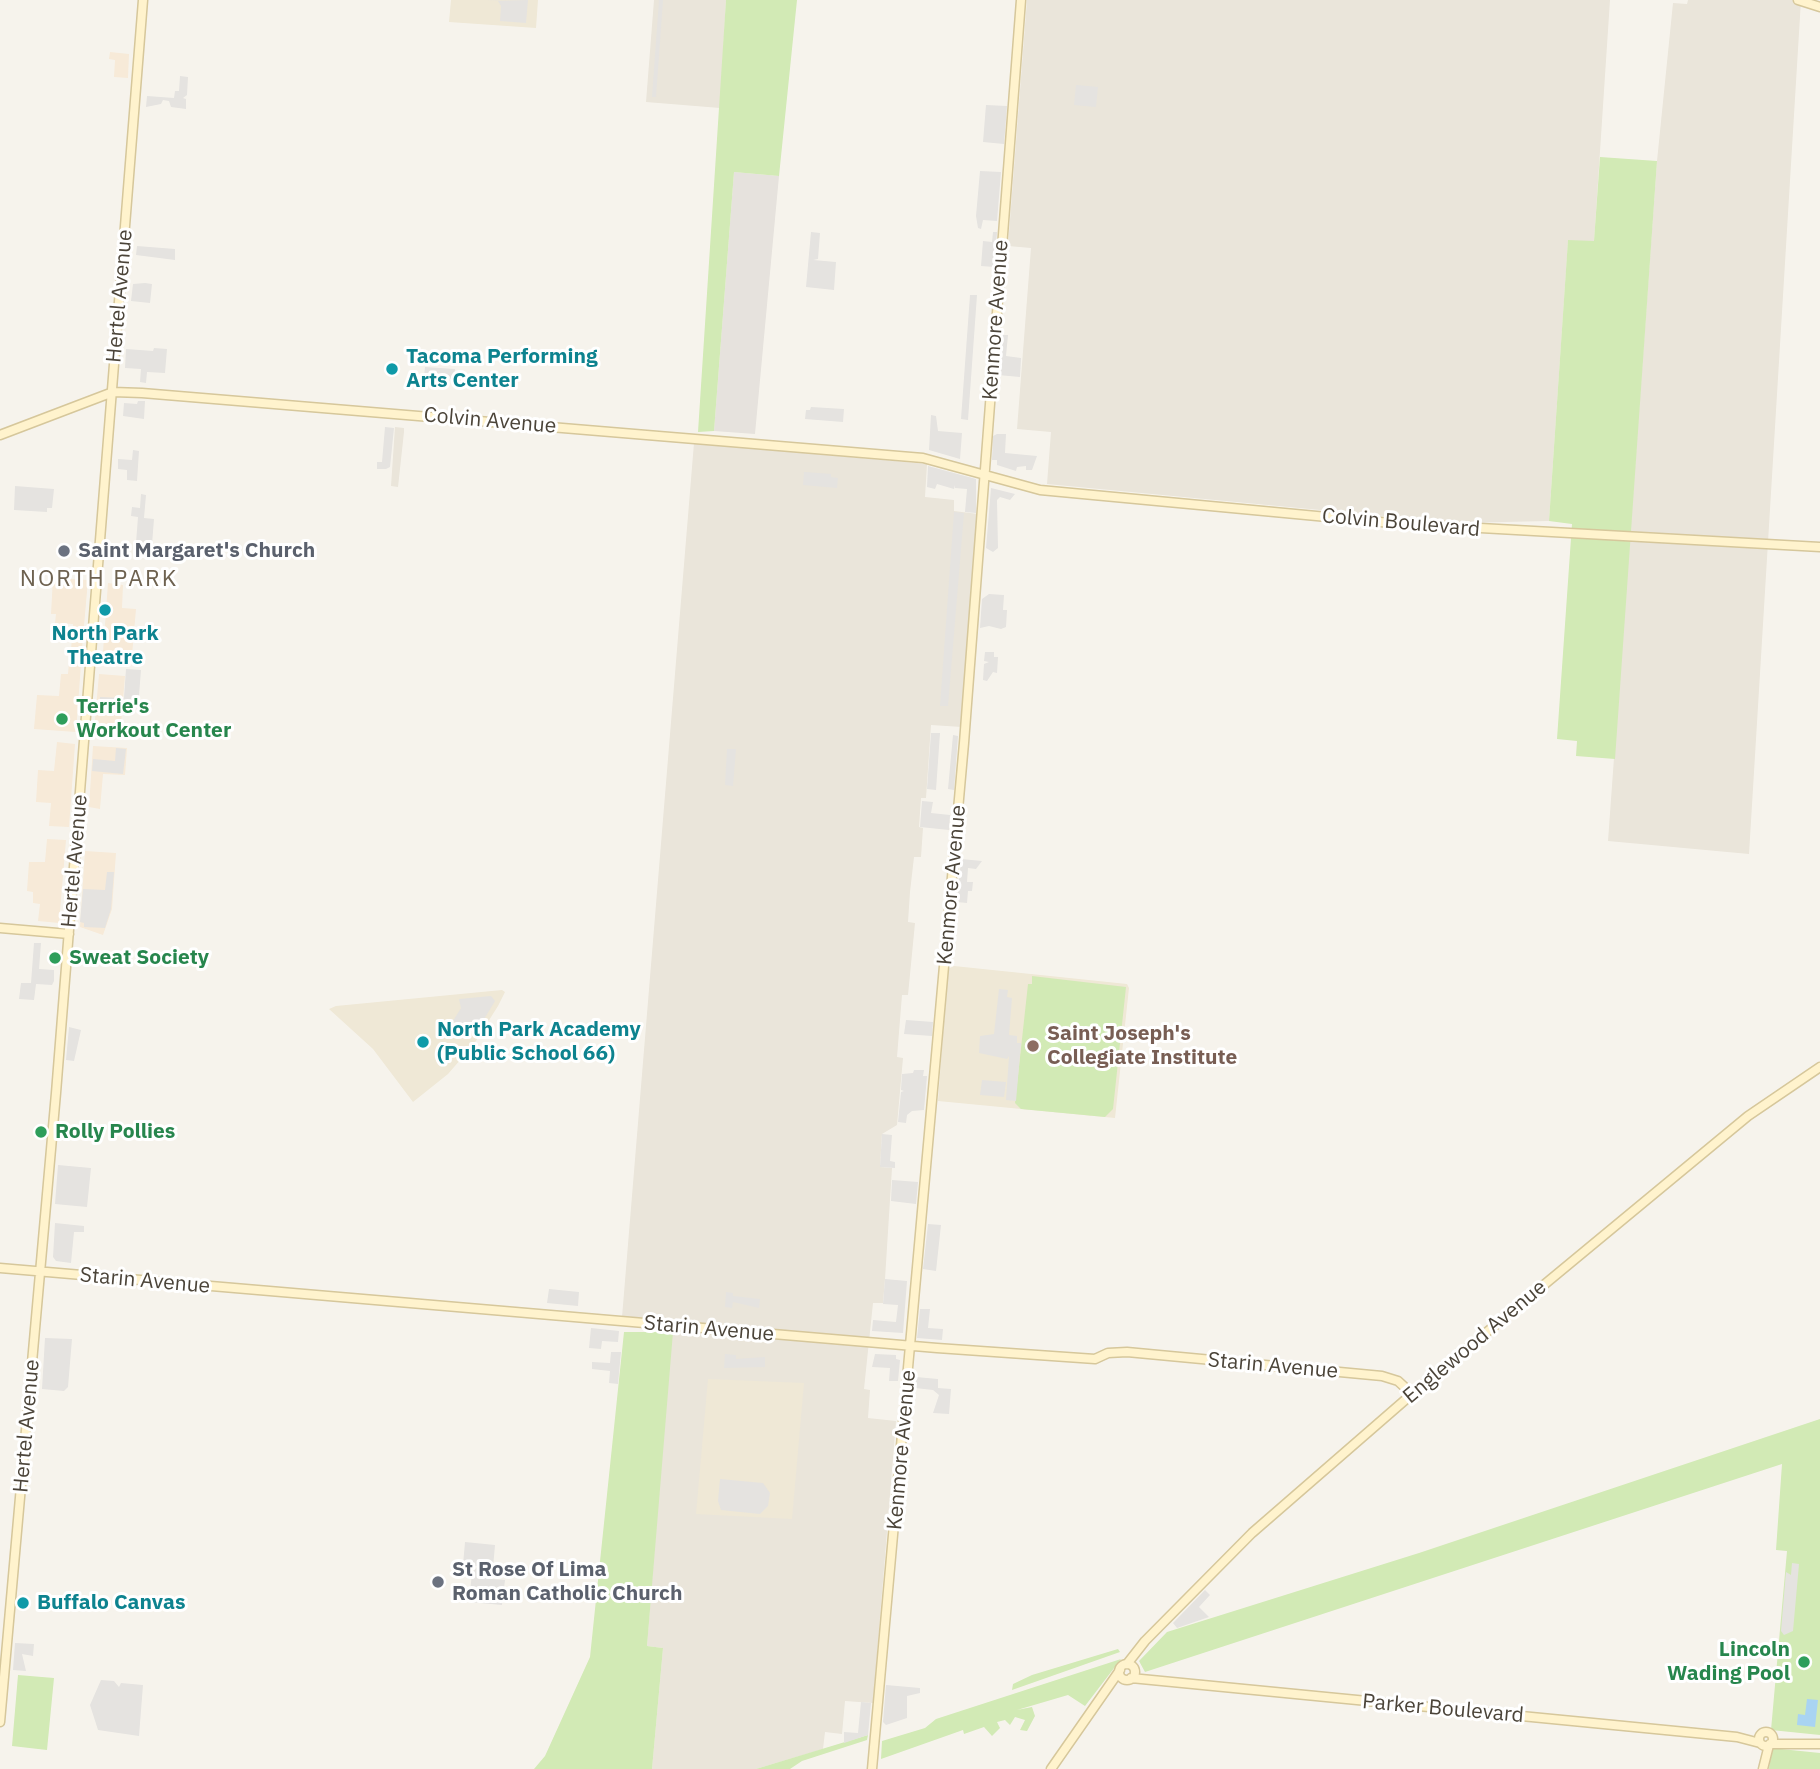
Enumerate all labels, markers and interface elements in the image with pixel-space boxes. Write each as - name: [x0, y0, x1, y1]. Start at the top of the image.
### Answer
- street label: Hertel Avenue: [102, 228, 138, 364]
- street label: Kenmore Avenue: [978, 239, 1014, 401]
- place label: Tacoma Performing Arts Center: [406, 344, 598, 394]
- marker: Tacoma Performing Arts Center: [384, 361, 400, 377]
- street label: Colvin Avenue: [423, 403, 557, 439]
- street label: Colvin Boulevard: [1321, 504, 1481, 542]
- place label: Saint Margaret's Church: [78, 538, 315, 564]
- marker: Saint Margaret's Church: [56, 543, 72, 559]
- district label: NORTH PARK: [21, 565, 177, 593]
- marker: North Park Theatre: [97, 602, 113, 618]
- place label: North Park Theatre: [51, 621, 159, 671]
- place label: Terrie's Workout Center: [76, 694, 231, 744]
- marker: Terrie's Workout Center: [54, 711, 70, 727]
- street label: Hertel Avenue: [57, 793, 93, 929]
- street label: Kenmore Avenue: [932, 804, 972, 966]
- place label: Sweat Society: [69, 945, 209, 971]
- marker: Sweat Society: [47, 950, 63, 966]
- place label: North Park Academy (Public School 66): [437, 1017, 641, 1067]
- place label: Saint Joseph's Collegiate Institute: [1047, 1021, 1237, 1071]
- marker: North Park Academy (Public School 66): [415, 1034, 431, 1050]
- marker: Saint Joseph's Collegiate Institute: [1025, 1038, 1041, 1054]
- place label: Rolly Pollies: [55, 1119, 175, 1145]
- marker: Rolly Pollies: [33, 1124, 49, 1140]
- street label: Starin Avenue: [79, 1263, 211, 1299]
- street label: Englewood Avenue: [1398, 1275, 1552, 1409]
- street label: Starin Avenue: [643, 1311, 775, 1347]
- street label: Starin Avenue: [1207, 1348, 1339, 1384]
- street label: Hertel Avenue: [9, 1358, 45, 1494]
- street label: Kenmore Avenue: [882, 1369, 922, 1531]
- place label: St Rose Of Lima Roman Catholic Church: [452, 1557, 682, 1607]
- marker: St Rose Of Lima Roman Catholic Church: [430, 1574, 446, 1590]
- place label: Buffalo Canvas: [37, 1590, 185, 1616]
- marker: Buffalo Canvas: [15, 1595, 31, 1611]
- place label: Lincoln Wading Pool: [1667, 1637, 1790, 1687]
- marker: Lincoln Wading Pool: [1796, 1654, 1812, 1670]
- street label: Parker Boulevard: [1361, 1689, 1525, 1729]

